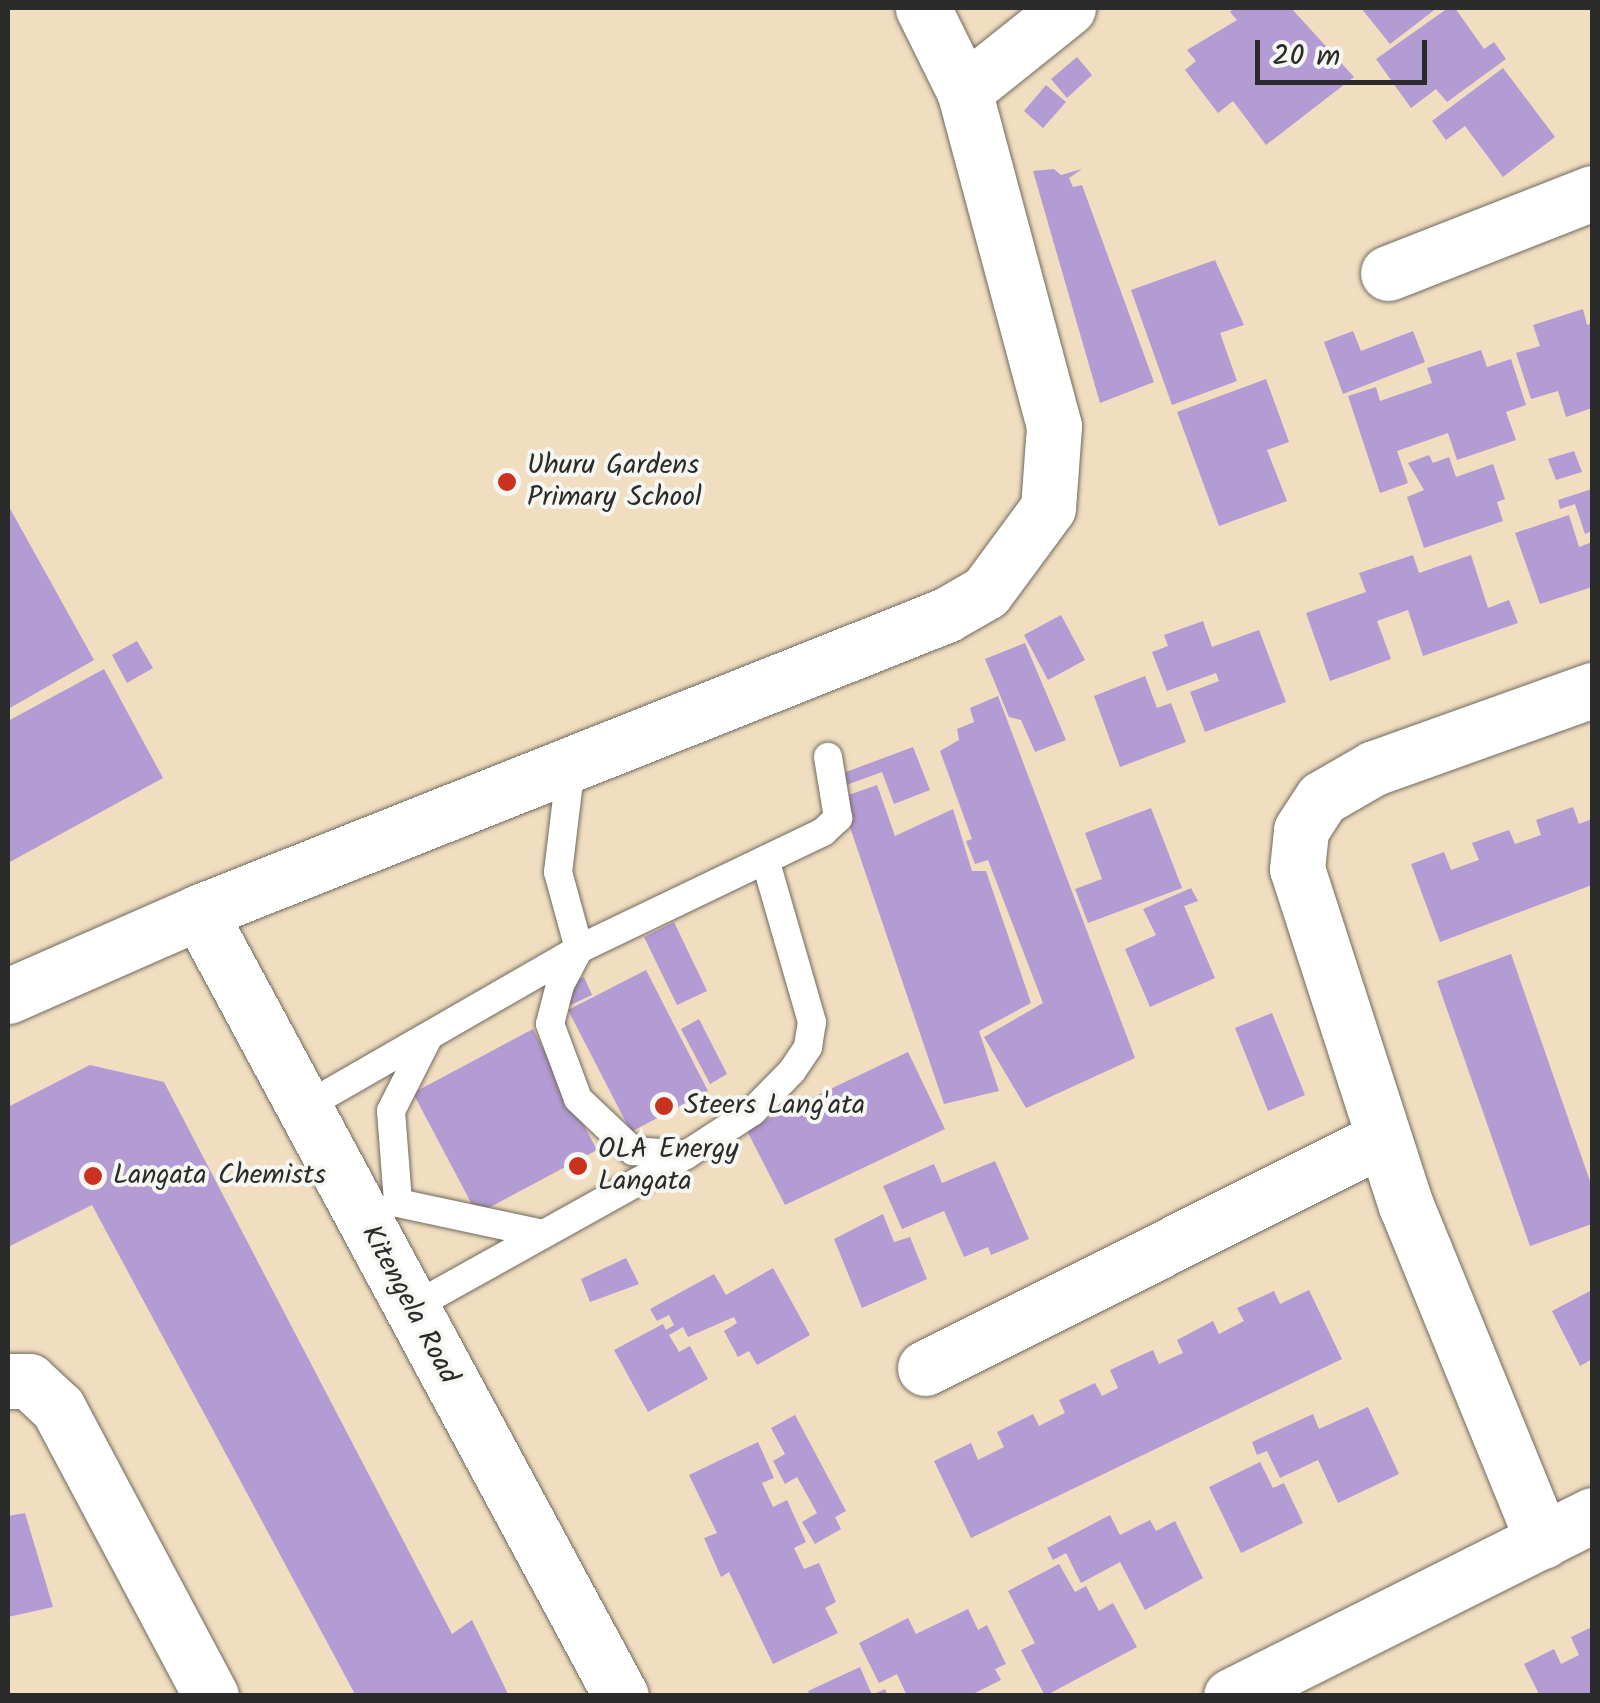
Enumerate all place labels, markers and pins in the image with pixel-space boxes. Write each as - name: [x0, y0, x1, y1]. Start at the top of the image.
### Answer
- place label: Uhuru Gardens Primary School: [527, 449, 702, 515]
- marker: Uhuru Gardens Primary School: [496, 471, 518, 493]
- place label: Steers Lang'ata: [684, 1089, 865, 1123]
- marker: Steers Lang'ata: [653, 1095, 675, 1117]
- place label: OLA Energy Langata: [598, 1133, 738, 1199]
- marker: OLA Energy Langata: [567, 1155, 589, 1177]
- place label: Langata Chemists: [113, 1159, 326, 1193]
- marker: Langata Chemists: [82, 1165, 104, 1187]

